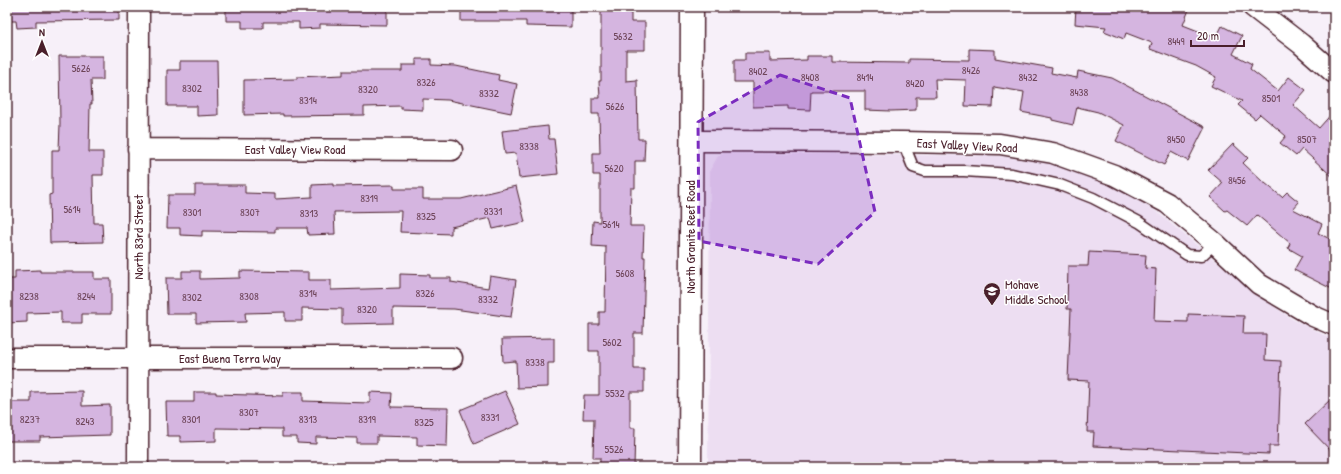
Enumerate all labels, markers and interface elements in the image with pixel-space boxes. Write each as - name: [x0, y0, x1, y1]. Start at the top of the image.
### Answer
- north arrow: [22, 22, 62, 62]
- scale bar: [1191, 22, 1244, 48]
- text: N: [39, 25, 45, 39]
- text: 20 m: [1197, 27, 1219, 44]
- house number: 5632: [613, 29, 633, 43]
- house number: 8449: [1167, 34, 1185, 48]
- house number: 5626: [72, 61, 91, 75]
- house number: 8426: [962, 63, 981, 77]
- house number: 8402: [749, 64, 767, 78]
- house number: 8408: [801, 70, 820, 84]
- house number: 8414: [856, 70, 874, 84]
- house number: 8432: [1019, 70, 1037, 84]
- house number: 8326: [416, 75, 436, 89]
- house number: 8420: [906, 76, 925, 90]
- house number: 8302: [182, 81, 202, 95]
- house number: 8320: [358, 82, 378, 96]
- house number: 8438: [1070, 85, 1089, 99]
- house number: 8332: [479, 86, 499, 100]
- house number: 8501: [1262, 91, 1280, 105]
- house number: 8314: [299, 93, 317, 107]
- house number: 5626: [606, 99, 625, 113]
- house number: 8450: [1167, 132, 1185, 146]
- house number: 8507: [1297, 132, 1317, 146]
- street label: East Valley View Road: [916, 133, 1018, 157]
- house number: 8338: [519, 139, 539, 153]
- street label: East Valley View Road: [245, 140, 345, 158]
- house number: 5620: [604, 161, 624, 175]
- house number: 8456: [1228, 173, 1247, 187]
- street label: North Granite Reef Road: [681, 180, 699, 294]
- house number: 8319: [360, 191, 378, 205]
- street label: North 83rd Street: [129, 194, 147, 279]
- house number: 5614: [63, 202, 81, 216]
- house number: 8331: [484, 204, 502, 218]
- house number: 8301: [183, 205, 201, 219]
- house number: 8307: [240, 205, 260, 219]
- house number: 8313: [300, 206, 318, 220]
- house number: 8325: [416, 209, 436, 223]
- house number: 5614: [602, 217, 620, 231]
- house number: 5608: [616, 266, 635, 280]
- place label: Mohave Middle School: [1005, 275, 1068, 308]
- school or university icon: Mohave Middle School: [982, 281, 1002, 306]
- house number: 8314: [299, 286, 317, 300]
- house number: 8326: [415, 286, 435, 300]
- house number: 8238: [19, 289, 39, 303]
- house number: 8244: [77, 289, 95, 303]
- house number: 8308: [239, 289, 259, 303]
- house number: 8302: [182, 290, 202, 304]
- house number: 8332: [478, 292, 498, 306]
- house number: 8320: [357, 302, 377, 316]
- house number: 5602: [602, 335, 622, 349]
- street label: East Buena Terra Way: [179, 349, 282, 367]
- house number: 8338: [525, 355, 545, 369]
- house number: 5532: [605, 386, 625, 400]
- house number: 8307: [239, 405, 259, 419]
- house number: 8331: [481, 410, 499, 424]
- house number: 8237: [20, 412, 40, 426]
- house number: 8301: [182, 412, 200, 426]
- house number: 8313: [299, 412, 317, 426]
- house number: 8319: [358, 412, 376, 426]
- house number: 8243: [76, 414, 95, 428]
- house number: 8325: [414, 415, 434, 429]
- house number: 5526: [605, 442, 624, 456]

